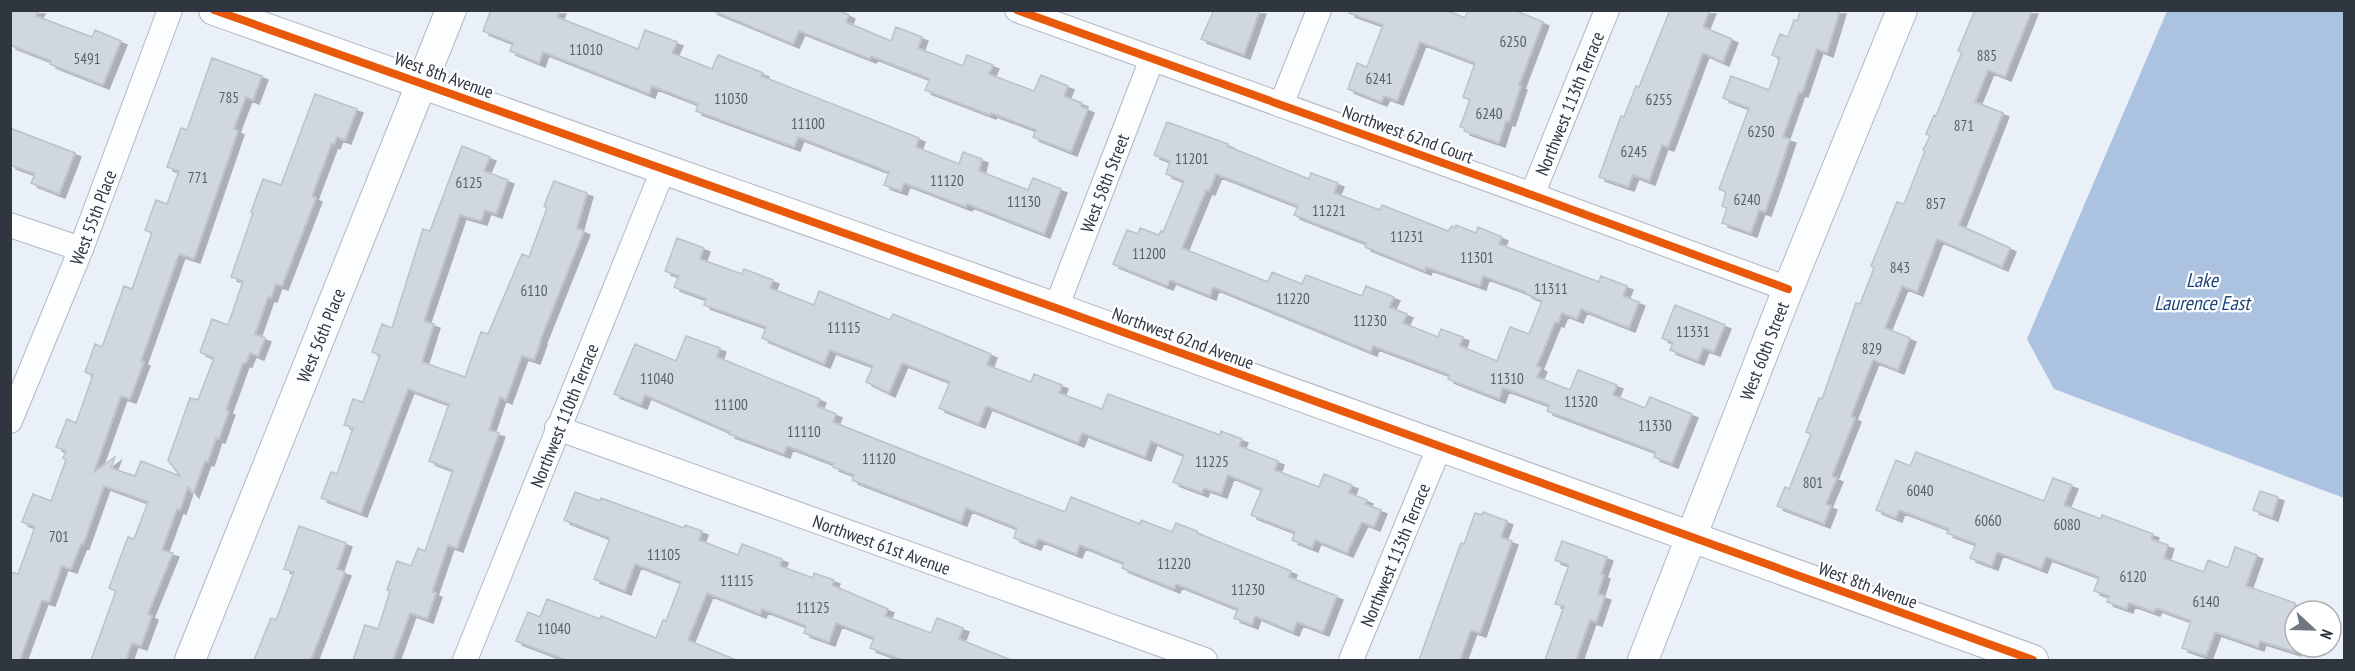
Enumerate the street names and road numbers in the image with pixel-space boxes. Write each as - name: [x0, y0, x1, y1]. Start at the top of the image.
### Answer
- street label: Northwest 113th Terrace: [1530, 28, 1609, 179]
- street label: West 8th Avenue: [391, 46, 497, 104]
- street label: Northwest 62nd Court: [1339, 100, 1477, 168]
- street label: West 58th Street: [1075, 130, 1134, 236]
- street label: West 55th Place: [64, 166, 121, 268]
- street label: West 56th Place: [291, 285, 350, 386]
- street label: West 60th Street: [1734, 298, 1794, 403]
- street label: Northwest 62nd Avenue: [1109, 302, 1257, 374]
- street label: Northwest 110th Terrace: [525, 340, 603, 491]
- street label: Northwest 113th Terrace: [1355, 479, 1435, 630]
- street label: Northwest 61st Avenue: [810, 509, 954, 579]
- street label: West 8th Avenue: [1815, 556, 1921, 614]

